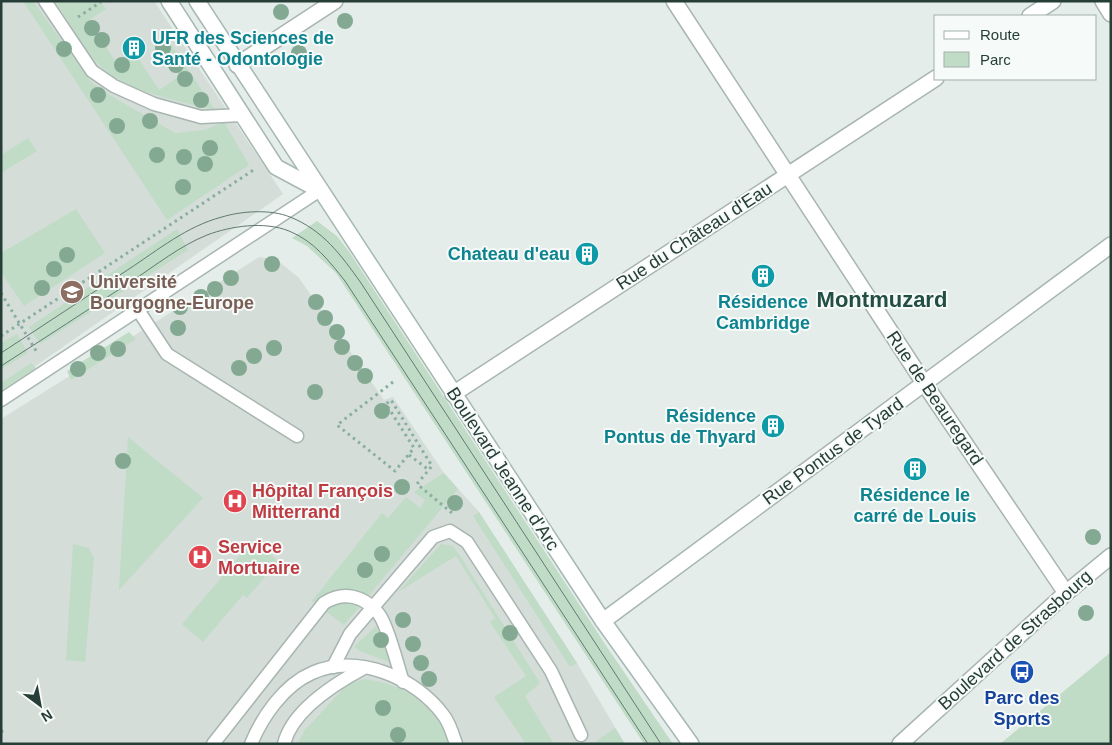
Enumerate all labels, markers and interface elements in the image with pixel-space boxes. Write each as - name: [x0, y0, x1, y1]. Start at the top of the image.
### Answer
- legend: [934, 15, 1097, 80]
- text: Route: [980, 26, 1020, 43]
- place label: UFR des Sciences de Santé - Odontologie: [152, 28, 334, 69]
- building icon: UFR des Sciences de Santé - Odontologie: [121, 35, 147, 61]
- text: Parc: [980, 51, 1011, 68]
- street label: Rue du Château d'Eau: [612, 178, 776, 294]
- building icon: Chateau d'eau: [574, 241, 600, 267]
- place label: Chateau d'eau: [448, 244, 570, 264]
- building icon: Résidence Cambridge: [750, 263, 776, 289]
- place label: Université Bourgogne-Europe: [90, 272, 254, 313]
- school or university icon: Université Bourgogne-Europe: [59, 279, 85, 305]
- district label: Montmuzard: [817, 287, 947, 312]
- place label: Résidence Cambridge: [716, 292, 810, 333]
- street label: Rue de Beauregard: [883, 327, 987, 469]
- street label: Boulevard Jeanne d'Arc: [443, 384, 563, 554]
- street label: Rue Pontus de Tyard: [759, 393, 907, 509]
- place label: Résidence Pontus de Thyard: [604, 406, 756, 447]
- building icon: Résidence Pontus de Thyard: [760, 413, 786, 439]
- building icon: Résidence le carré de Louis: [902, 456, 928, 482]
- place label: Hôpital François Mitterrand: [252, 481, 393, 522]
- place label: Résidence le carré de Louis: [853, 485, 977, 526]
- hospital icon: Hôpital François Mitterrand: [222, 488, 248, 514]
- place label: Service Mortuaire: [218, 537, 300, 578]
- hospital icon: Service Mortuaire: [187, 544, 213, 570]
- street label: Boulevard de Strasbourg: [934, 566, 1096, 714]
- bus stop icon: Parc des Sports: [1009, 659, 1035, 685]
- north arrow: [15, 680, 65, 730]
- place label: Parc des Sports: [984, 688, 1060, 729]
- text: N: [38, 707, 55, 725]

